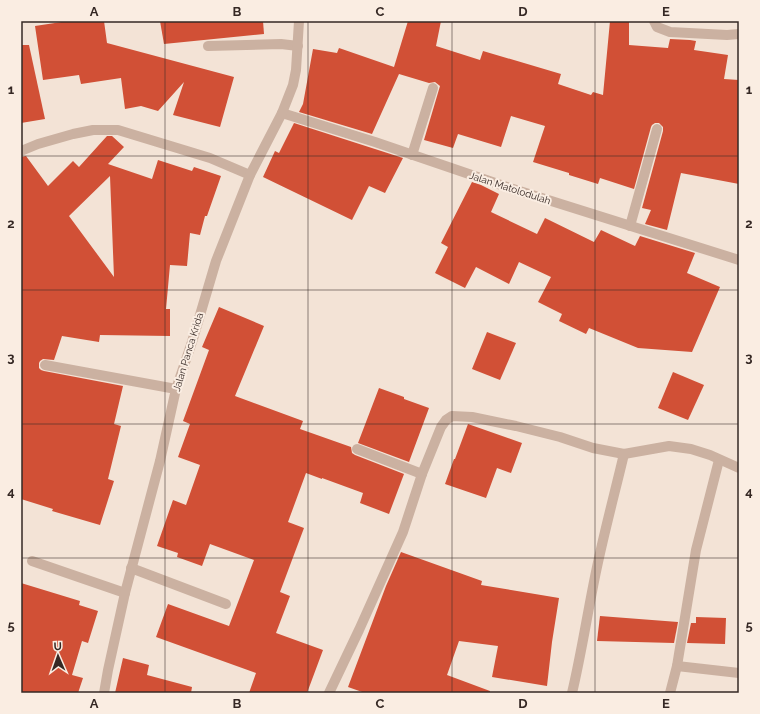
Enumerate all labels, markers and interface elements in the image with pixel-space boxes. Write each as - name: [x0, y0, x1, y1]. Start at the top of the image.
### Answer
- text: A: [90, 4, 99, 19]
- text: B: [233, 4, 242, 19]
- text: C: [376, 4, 385, 19]
- text: D: [518, 4, 528, 19]
- text: E: [662, 4, 670, 19]
- text: 1: [8, 82, 15, 97]
- text: 1: [746, 82, 753, 97]
- street label: Jalan Matolodulah: [468, 170, 552, 206]
- text: 2: [7, 216, 15, 231]
- text: 2: [745, 216, 753, 231]
- street label: Jalan Panca Krida: [171, 311, 205, 393]
- text: 3: [7, 350, 15, 365]
- text: 3: [745, 350, 753, 365]
- text: 4: [7, 484, 15, 499]
- text: 4: [745, 484, 753, 499]
- text: 5: [7, 618, 15, 633]
- text: 5: [745, 618, 753, 633]
- north arrow: [38, 636, 78, 676]
- text: U: [53, 640, 62, 653]
- text: A: [90, 696, 99, 711]
- text: B: [233, 696, 242, 711]
- text: C: [376, 696, 385, 711]
- text: D: [518, 696, 528, 711]
- text: E: [662, 696, 670, 711]

